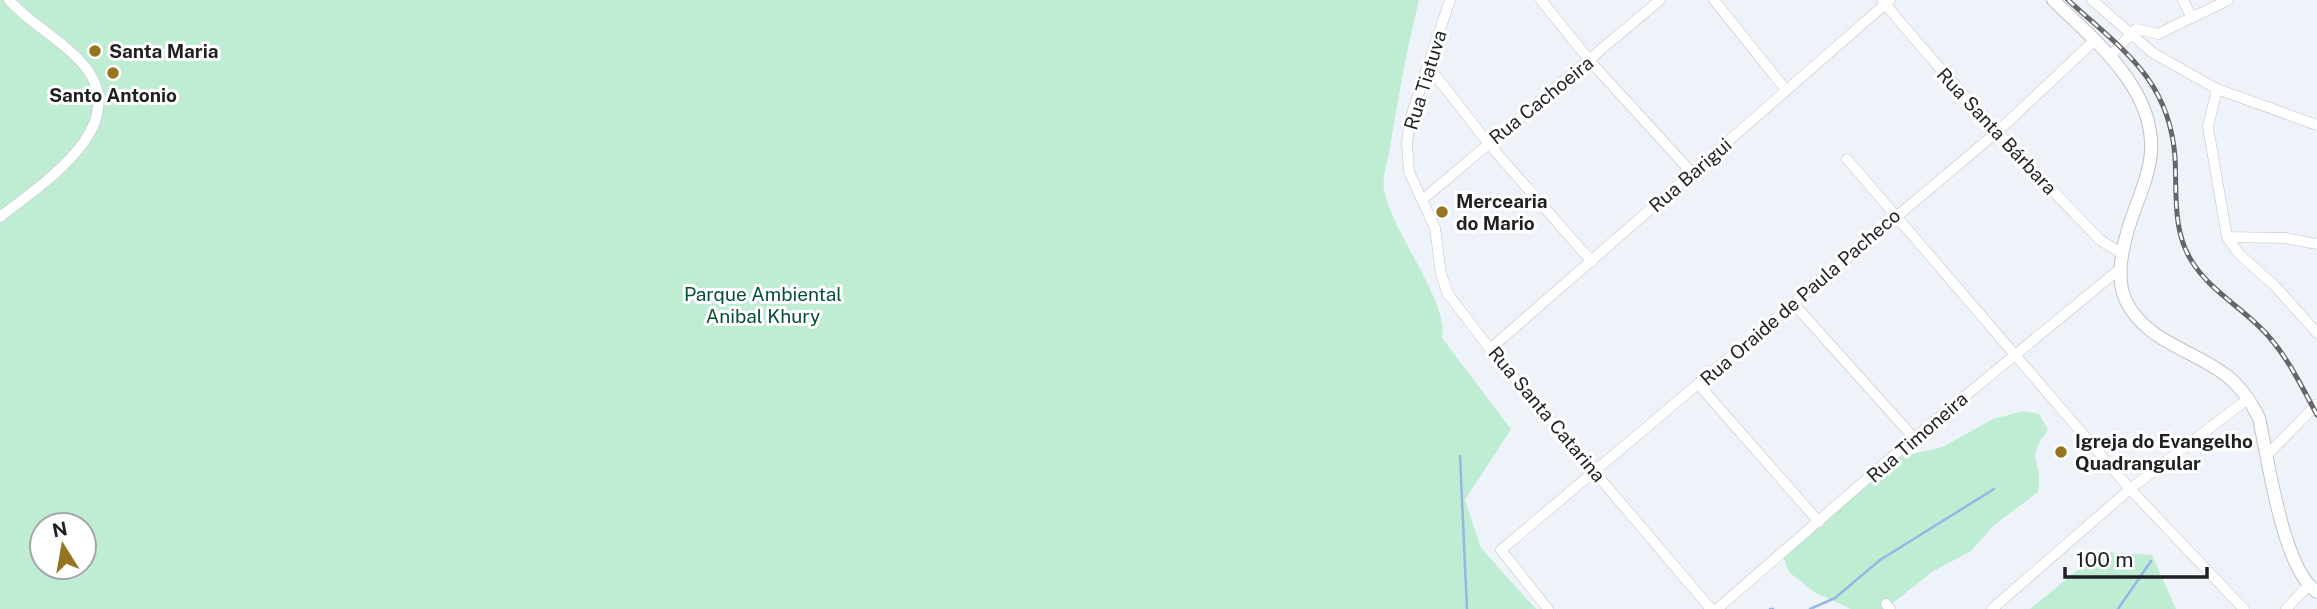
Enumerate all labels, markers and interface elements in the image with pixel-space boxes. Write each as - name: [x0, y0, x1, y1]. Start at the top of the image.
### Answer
- street label: Rua Tiatuva: [1399, 27, 1451, 133]
- place label: Santa Maria: [109, 40, 218, 62]
- marker: Santa Maria: [87, 43, 103, 59]
- street label: Rua Cachoeira: [1485, 51, 1597, 149]
- street label: Rua Santa Bárbara: [1933, 63, 2061, 199]
- marker: Santo Antonio: [105, 65, 121, 81]
- place label: Santo Antonio: [49, 84, 177, 106]
- street label: Rua Barigui: [1644, 133, 1736, 217]
- place label: Mercearia do Mario: [1456, 190, 1548, 234]
- marker: Mercearia do Mario: [1434, 204, 1450, 220]
- street label: Rua Oraide de Paula Pacheco: [1696, 204, 1904, 390]
- park label: Parque Ambiental Anibal Khury: [684, 283, 842, 327]
- street label: Rua Santa Catarina: [1484, 342, 1610, 486]
- street label: Rua Timoneira: [1862, 387, 1972, 487]
- place label: Igreja do Evangelho Quadrangular: [2075, 430, 2253, 474]
- marker: Igreja do Evangelho Quadrangular: [2053, 444, 2069, 460]
- north arrow: [28, 511, 98, 581]
- text: N: [50, 517, 69, 542]
- scale bar: [2065, 536, 2207, 580]
- text: 100 m: [2076, 547, 2133, 572]

